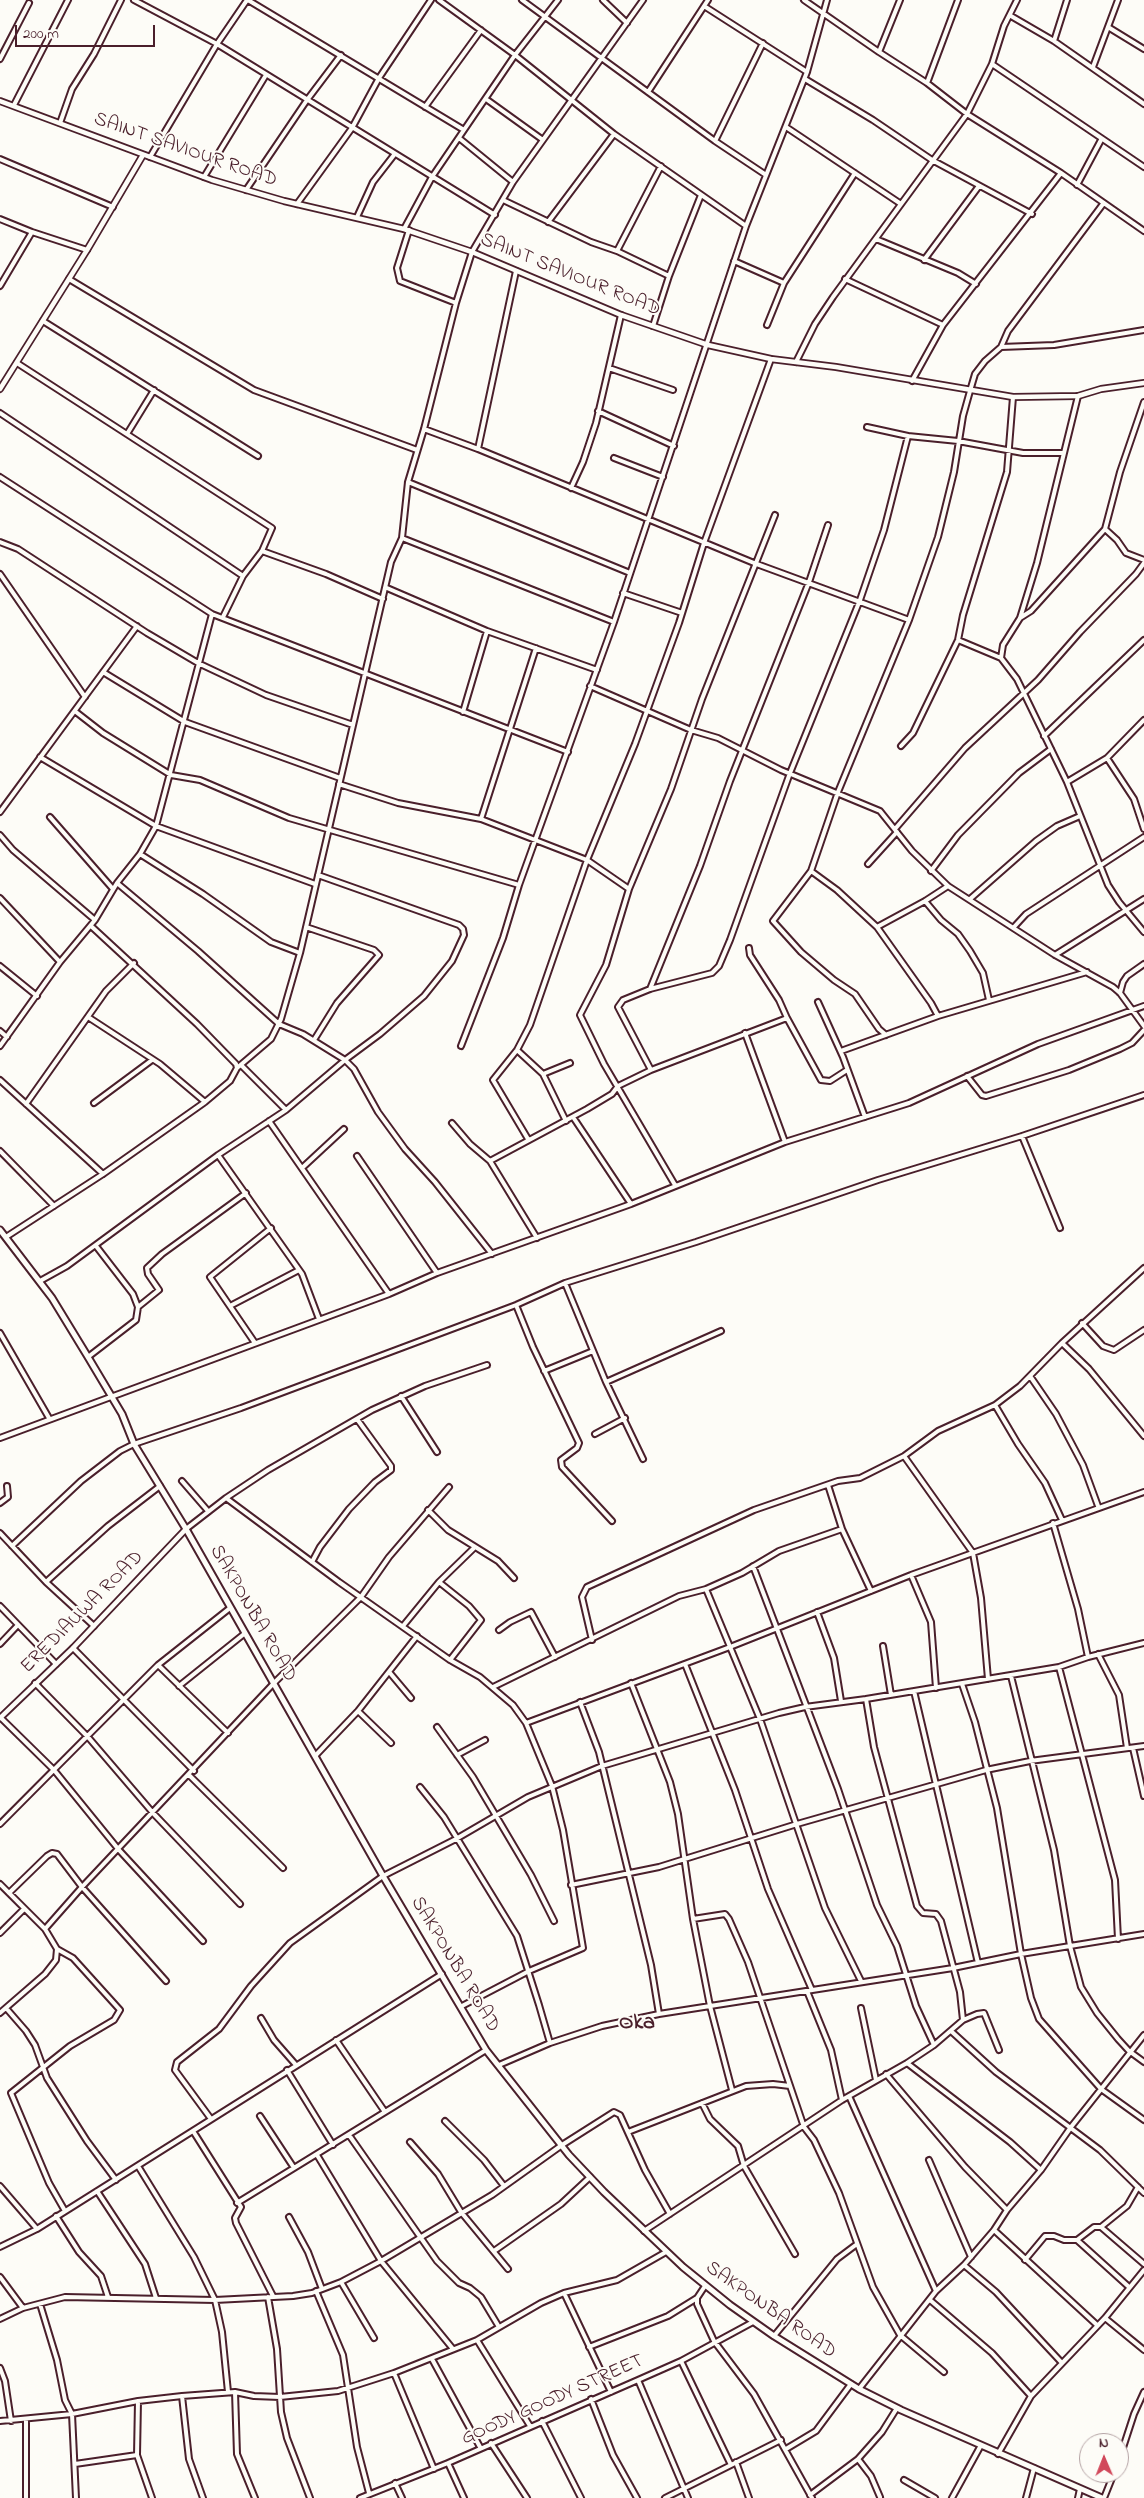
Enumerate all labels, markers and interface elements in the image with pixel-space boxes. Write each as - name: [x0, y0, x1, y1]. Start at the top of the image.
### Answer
- scale bar: [18, 15, 158, 47]
- text: 200 m: [23, 23, 59, 45]
- street label: SAINT SAVIOUR ROAD: [90, 108, 280, 194]
- street label: SAINT SAVIOUR ROAD: [476, 229, 664, 323]
- street label: SAKPONBA ROAD: [203, 1541, 301, 1687]
- street label: EREDIAUWA ROAD: [17, 1547, 149, 1679]
- street label: SAKPONBA ROAD: [404, 1893, 504, 2037]
- district label: Oka: [619, 2011, 655, 2037]
- street label: SAKPONBA ROAD: [700, 2257, 840, 2365]
- street label: GOODY GOODY STREET: [458, 2350, 648, 2452]
- north arrow: [1079, 2433, 1129, 2483]
- text: N: [1099, 2433, 1109, 2454]

